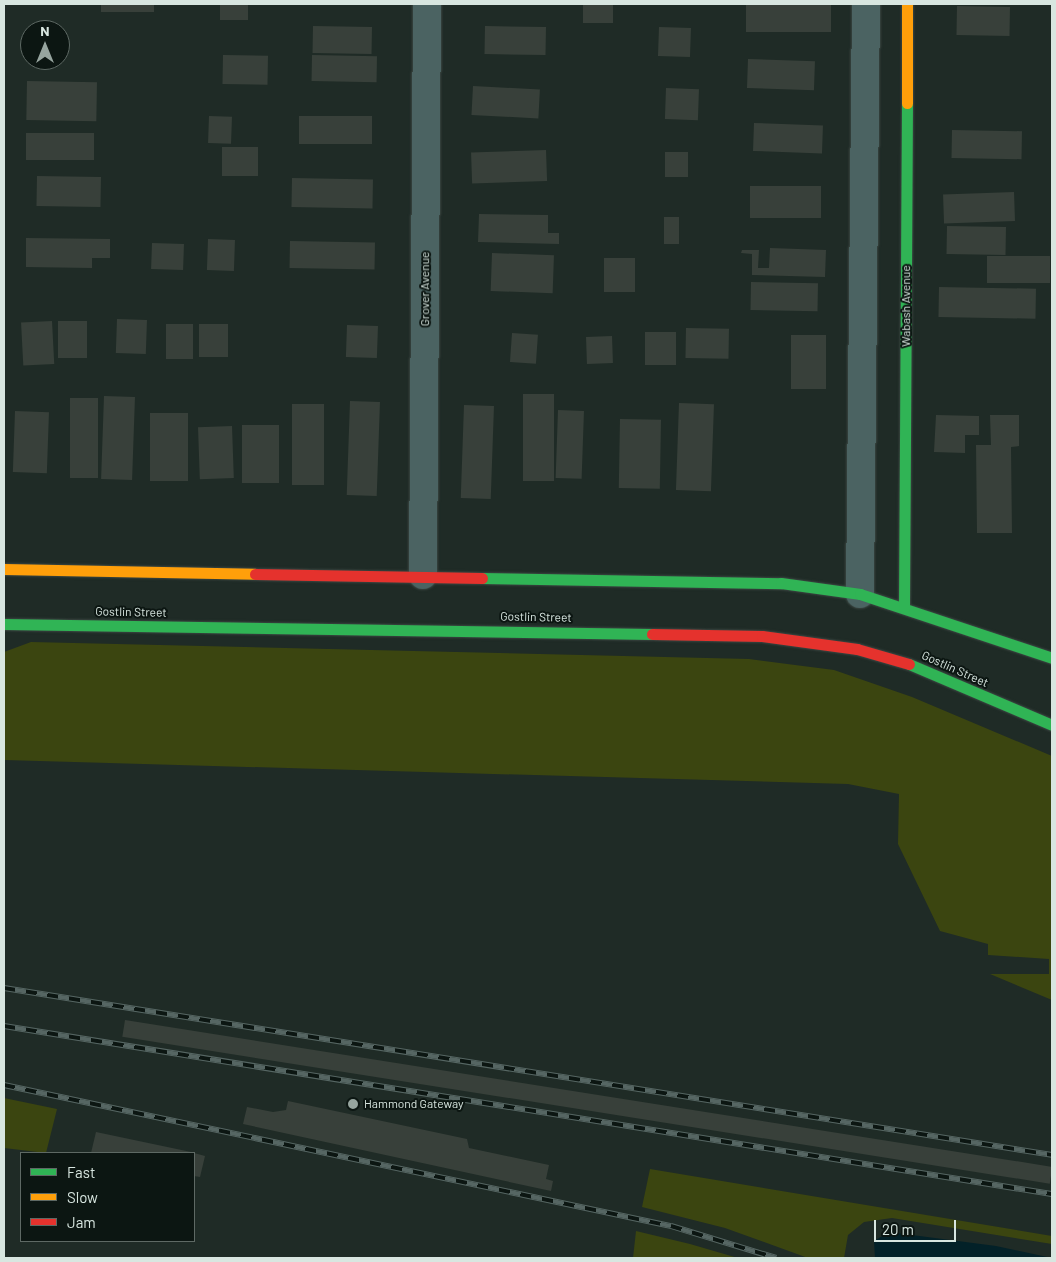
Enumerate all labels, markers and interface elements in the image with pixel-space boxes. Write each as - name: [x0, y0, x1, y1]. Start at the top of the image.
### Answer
- north arrow: [20, 20, 70, 70]
- text: N: [40, 22, 50, 39]
- street label: Grover Avenue: [418, 252, 432, 326]
- street label: Wabash Avenue: [899, 265, 913, 347]
- street label: Gostlin Street: [95, 604, 167, 620]
- street label: Gostlin Street: [500, 609, 572, 625]
- street label: Gostlin Street: [919, 648, 991, 690]
- marker: Hammond Gateway: [346, 1097, 360, 1111]
- place label: Hammond Gateway: [364, 1097, 464, 1111]
- legend: [20, 1152, 195, 1242]
- text: Fast: [67, 1163, 95, 1181]
- text: Slow: [67, 1188, 98, 1206]
- scale bar: [876, 1210, 958, 1242]
- text: Jam: [67, 1213, 96, 1231]
- text: 20 m: [882, 1220, 914, 1238]

